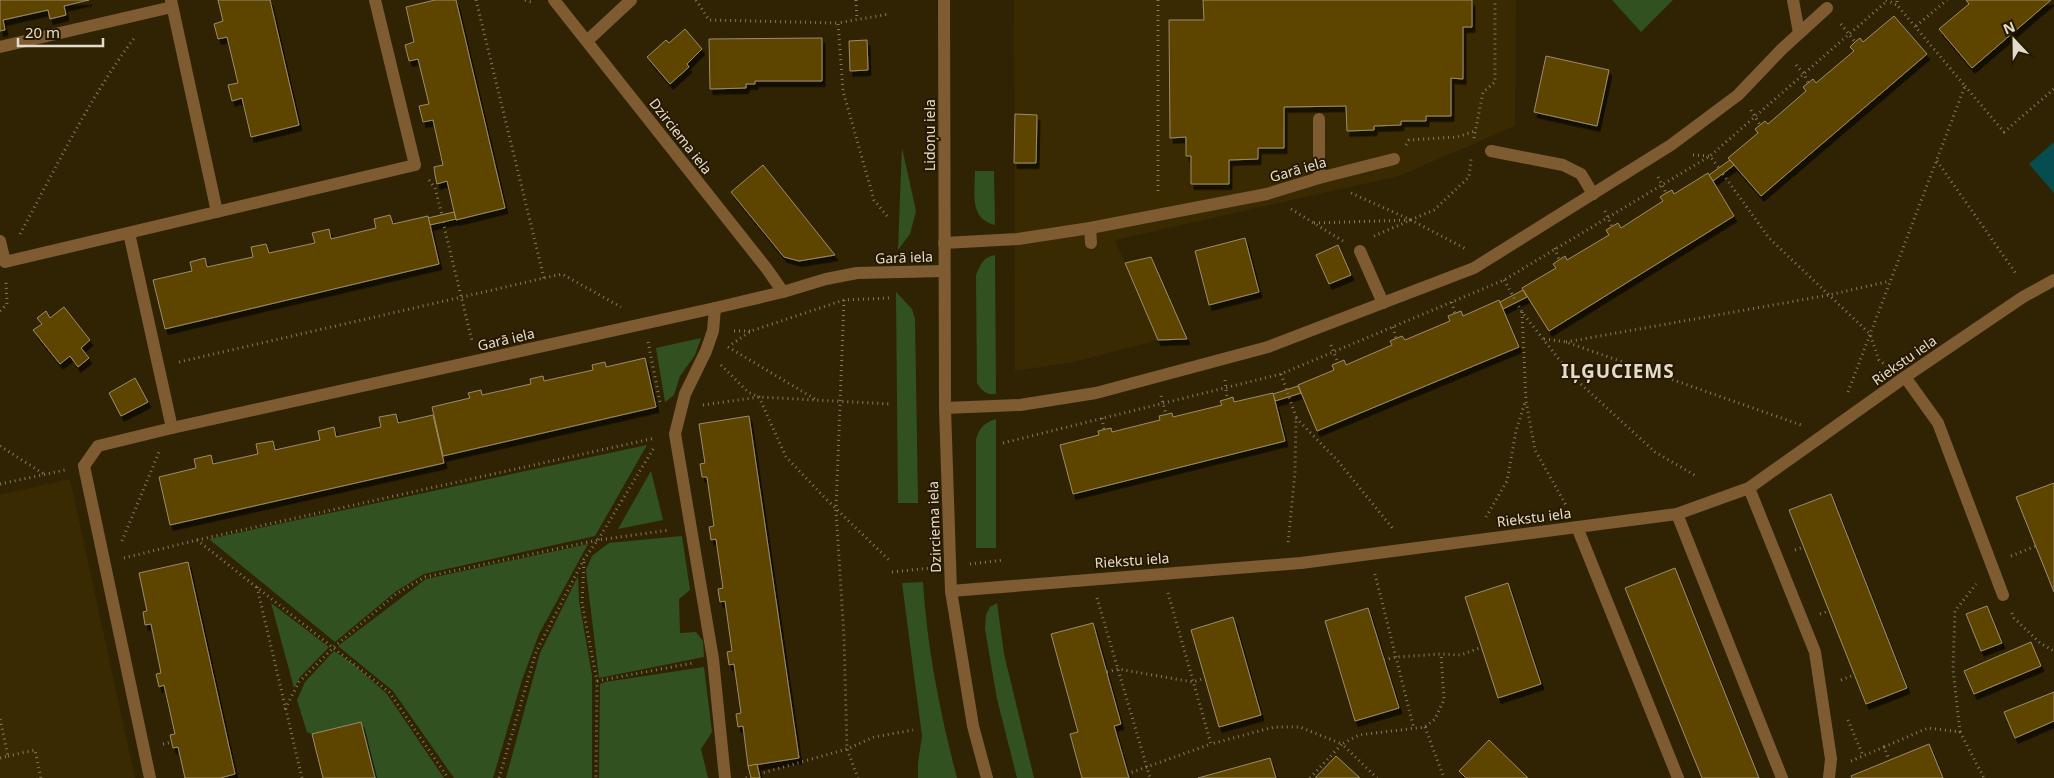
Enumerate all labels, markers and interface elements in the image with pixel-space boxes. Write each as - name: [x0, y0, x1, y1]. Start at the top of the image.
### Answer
- scale bar: [18, 15, 102, 47]
- north arrow: [1989, 15, 2039, 65]
- text: N: [2000, 17, 2018, 38]
- text: 20 m: [25, 22, 60, 42]
- street label: Dzirciema iela: [645, 94, 717, 178]
- street label: Lidoņu iela: [920, 99, 939, 171]
- street label: Garā iela: [1267, 152, 1329, 186]
- street label: Garā iela: [875, 246, 933, 268]
- street label: Garā iela: [476, 323, 536, 355]
- street label: Riekstu iela: [1868, 331, 1940, 389]
- district label: IĻĢUCIEMS: [1561, 358, 1675, 384]
- street label: Dzirciema iela: [923, 481, 945, 573]
- street label: Riekstu iela: [1496, 503, 1572, 531]
- street label: Riekstu iela: [1094, 548, 1170, 572]

